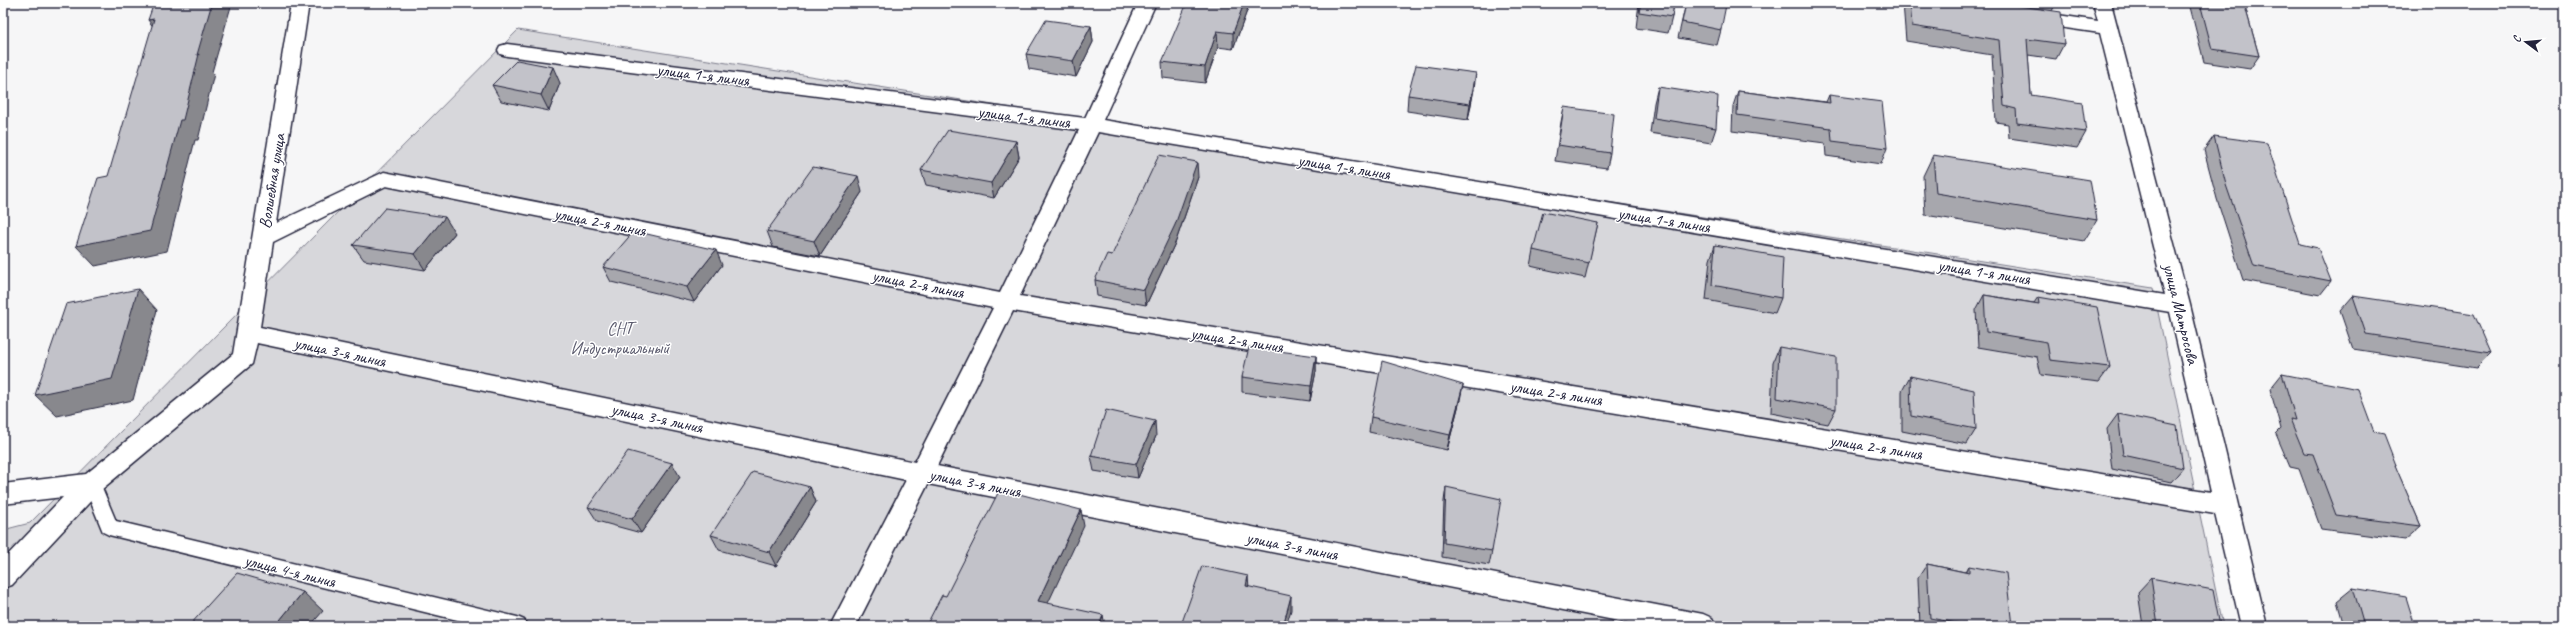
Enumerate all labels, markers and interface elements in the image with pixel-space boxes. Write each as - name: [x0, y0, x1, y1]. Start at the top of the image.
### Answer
- north arrow: [2506, 22, 2546, 62]
- text: С: [2509, 33, 2524, 44]
- street label: улица 1-я линия: [655, 59, 751, 91]
- street label: улица 1-я линия: [976, 101, 1072, 133]
- street label: Волшебная улица: [254, 131, 290, 230]
- street label: улица 1-я линия: [1296, 149, 1392, 185]
- street label: улица 1-я линия: [1616, 202, 1712, 238]
- street label: улица 2-я линия: [551, 203, 648, 241]
- street label: улица 1-я линия: [1936, 254, 2032, 290]
- street label: улица Матросова: [2158, 261, 2204, 368]
- street label: улица 2-я линия: [869, 265, 966, 303]
- park label: СНТ Индустриальный: [571, 318, 670, 359]
- street label: улица 2-я линия: [1189, 322, 1285, 358]
- street label: улица 3-я линия: [291, 332, 388, 372]
- street label: улица 2-я линия: [1508, 375, 1604, 411]
- street label: улица 3-я линия: [608, 398, 705, 438]
- street label: улица 2-я линия: [1828, 429, 1924, 465]
- street label: улица 3-я линия: [926, 464, 1023, 502]
- street label: улица 3-я линия: [1243, 527, 1340, 565]
- street label: улица 4-я линия: [241, 549, 338, 593]

